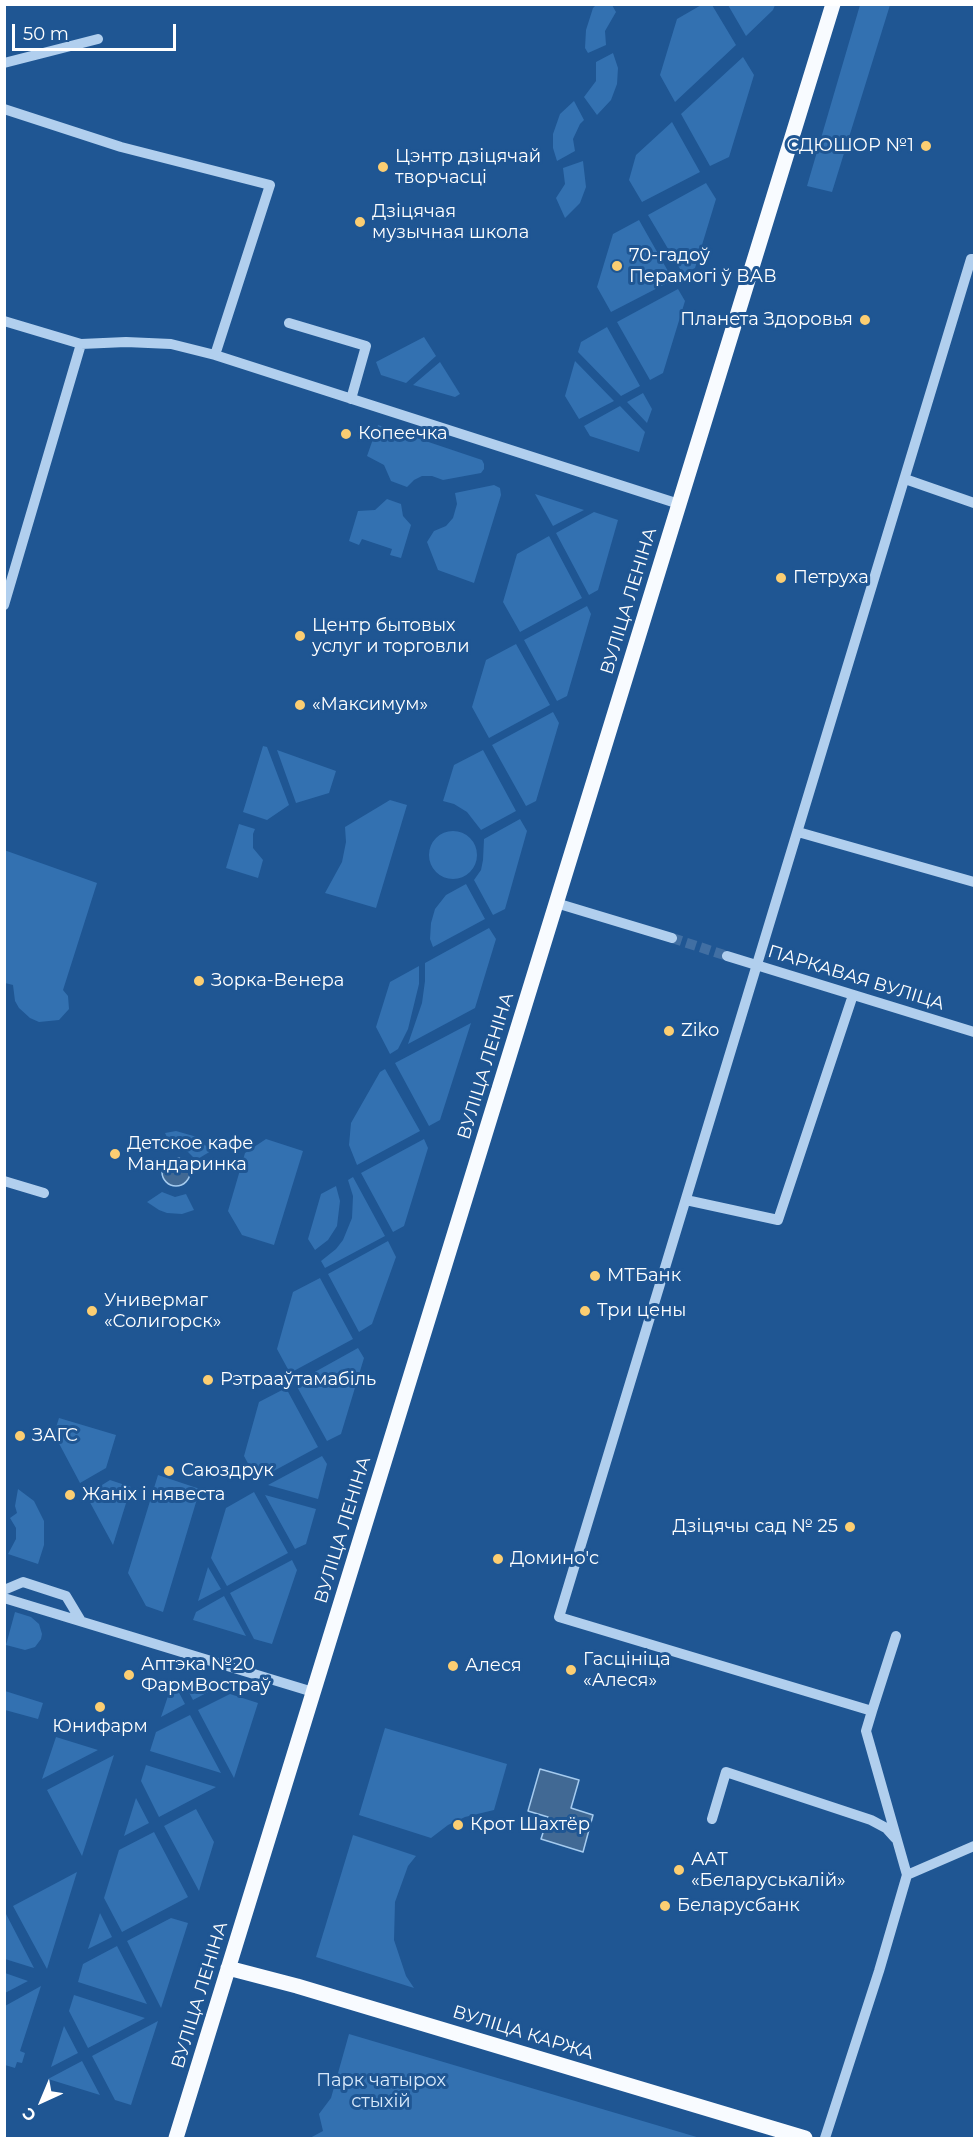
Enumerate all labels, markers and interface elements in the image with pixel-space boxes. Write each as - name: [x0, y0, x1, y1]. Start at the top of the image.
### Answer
- scale bar: [15, 12, 178, 50]
- text: 50 m: [23, 23, 69, 45]
- place label: СДЮШОР №1: [786, 135, 914, 157]
- marker: СДЮШОР №1: [919, 139, 933, 153]
- place label: Цэнтр дзіцячай творчасці: [395, 146, 541, 188]
- marker: Цэнтр дзіцячай творчасці: [376, 160, 390, 174]
- place label: Дзіцячая музычная школа: [372, 201, 529, 244]
- marker: Дзіцячая музычная школа: [353, 215, 367, 229]
- place label: 70-гадоў Перамогі ў ВАВ: [629, 245, 777, 288]
- marker: 70-гадоў Перамогі ў ВАВ: [610, 259, 624, 273]
- place label: Планета Здоровья: [680, 309, 853, 331]
- marker: Планета Здоровья: [858, 313, 872, 327]
- place label: Копеечка: [358, 423, 447, 445]
- marker: Копеечка: [339, 427, 353, 441]
- street label: ВУЛІЦА ЛЕНІНА: [596, 525, 662, 677]
- place label: Петруха: [793, 567, 869, 589]
- marker: Петруха: [774, 571, 788, 585]
- place label: Центр бытовых услуг и торговли: [312, 615, 470, 658]
- marker: Центр бытовых услуг и торговли: [293, 629, 307, 643]
- place label: «Максимум»: [312, 694, 428, 716]
- marker: «Максимум»: [293, 698, 307, 712]
- street label: ПАРКАВАЯ ВУЛІЦА: [765, 941, 947, 1015]
- place label: Зорка-Венера: [211, 970, 344, 992]
- marker: Зорка-Венера: [192, 974, 206, 988]
- street label: ВУЛІЦА ЛЕНІНА: [453, 990, 519, 1142]
- place label: Ziko: [681, 1020, 719, 1042]
- marker: Ziko: [662, 1024, 676, 1038]
- place label: Детское кафе Мандаринка: [127, 1133, 253, 1176]
- marker: Детское кафе Мандаринка: [108, 1147, 122, 1161]
- place label: МТБанк: [607, 1265, 681, 1287]
- marker: МТБанк: [588, 1269, 602, 1283]
- place label: Универмаг «Солигорск»: [104, 1290, 221, 1332]
- place label: Три цены: [597, 1300, 686, 1322]
- marker: Универмаг «Солигорск»: [85, 1304, 99, 1318]
- marker: Три цены: [578, 1304, 592, 1318]
- place label: Рэтрааўтамабіль: [220, 1369, 376, 1391]
- marker: Рэтрааўтамабіль: [201, 1373, 215, 1387]
- place label: ЗАГС: [32, 1425, 78, 1447]
- marker: ЗАГС: [13, 1429, 27, 1443]
- street label: ВУЛІЦА ЛЕНІНА: [310, 1454, 376, 1606]
- place label: Саюздрук: [181, 1460, 274, 1482]
- marker: Саюздрук: [162, 1464, 176, 1478]
- place label: Жаніх і нявеста: [82, 1484, 225, 1506]
- marker: Жаніх і нявеста: [63, 1488, 77, 1502]
- place label: Дзіцячы сад № 25: [673, 1516, 838, 1538]
- marker: Дзіцячы сад № 25: [843, 1520, 857, 1534]
- place label: Домино'c: [510, 1548, 599, 1570]
- marker: Домино'c: [491, 1552, 505, 1566]
- place label: Гасцініца «Алеся»: [583, 1649, 671, 1692]
- place label: Аптэка №20 ФармВостраў: [141, 1654, 271, 1696]
- place label: Алеся: [465, 1655, 522, 1677]
- marker: Алеся: [446, 1659, 460, 1673]
- marker: Гасцініца «Алеся»: [564, 1663, 578, 1677]
- marker: Аптэка №20 ФармВостраў: [122, 1668, 136, 1682]
- marker: Юнифарм: [93, 1700, 107, 1714]
- place label: Юнифарм: [52, 1716, 148, 1738]
- place label: Крот Шахтёр: [470, 1814, 590, 1836]
- marker: Крот Шахтёр: [451, 1818, 465, 1832]
- place label: ААТ «Беларуськалій»: [691, 1849, 846, 1892]
- marker: ААТ «Беларуськалій»: [672, 1863, 686, 1877]
- place label: Беларусбанк: [677, 1895, 800, 1917]
- marker: Беларусбанк: [658, 1899, 672, 1913]
- street label: ВУЛІЦА ЛЕНІНА: [167, 1919, 233, 2071]
- street label: ВУЛІЦА КАРЖА: [450, 2001, 596, 2065]
- park label: Парк чатырох стыхій: [316, 2070, 446, 2112]
- north arrow: [12, 2071, 72, 2131]
- text: С: [18, 2103, 40, 2125]

